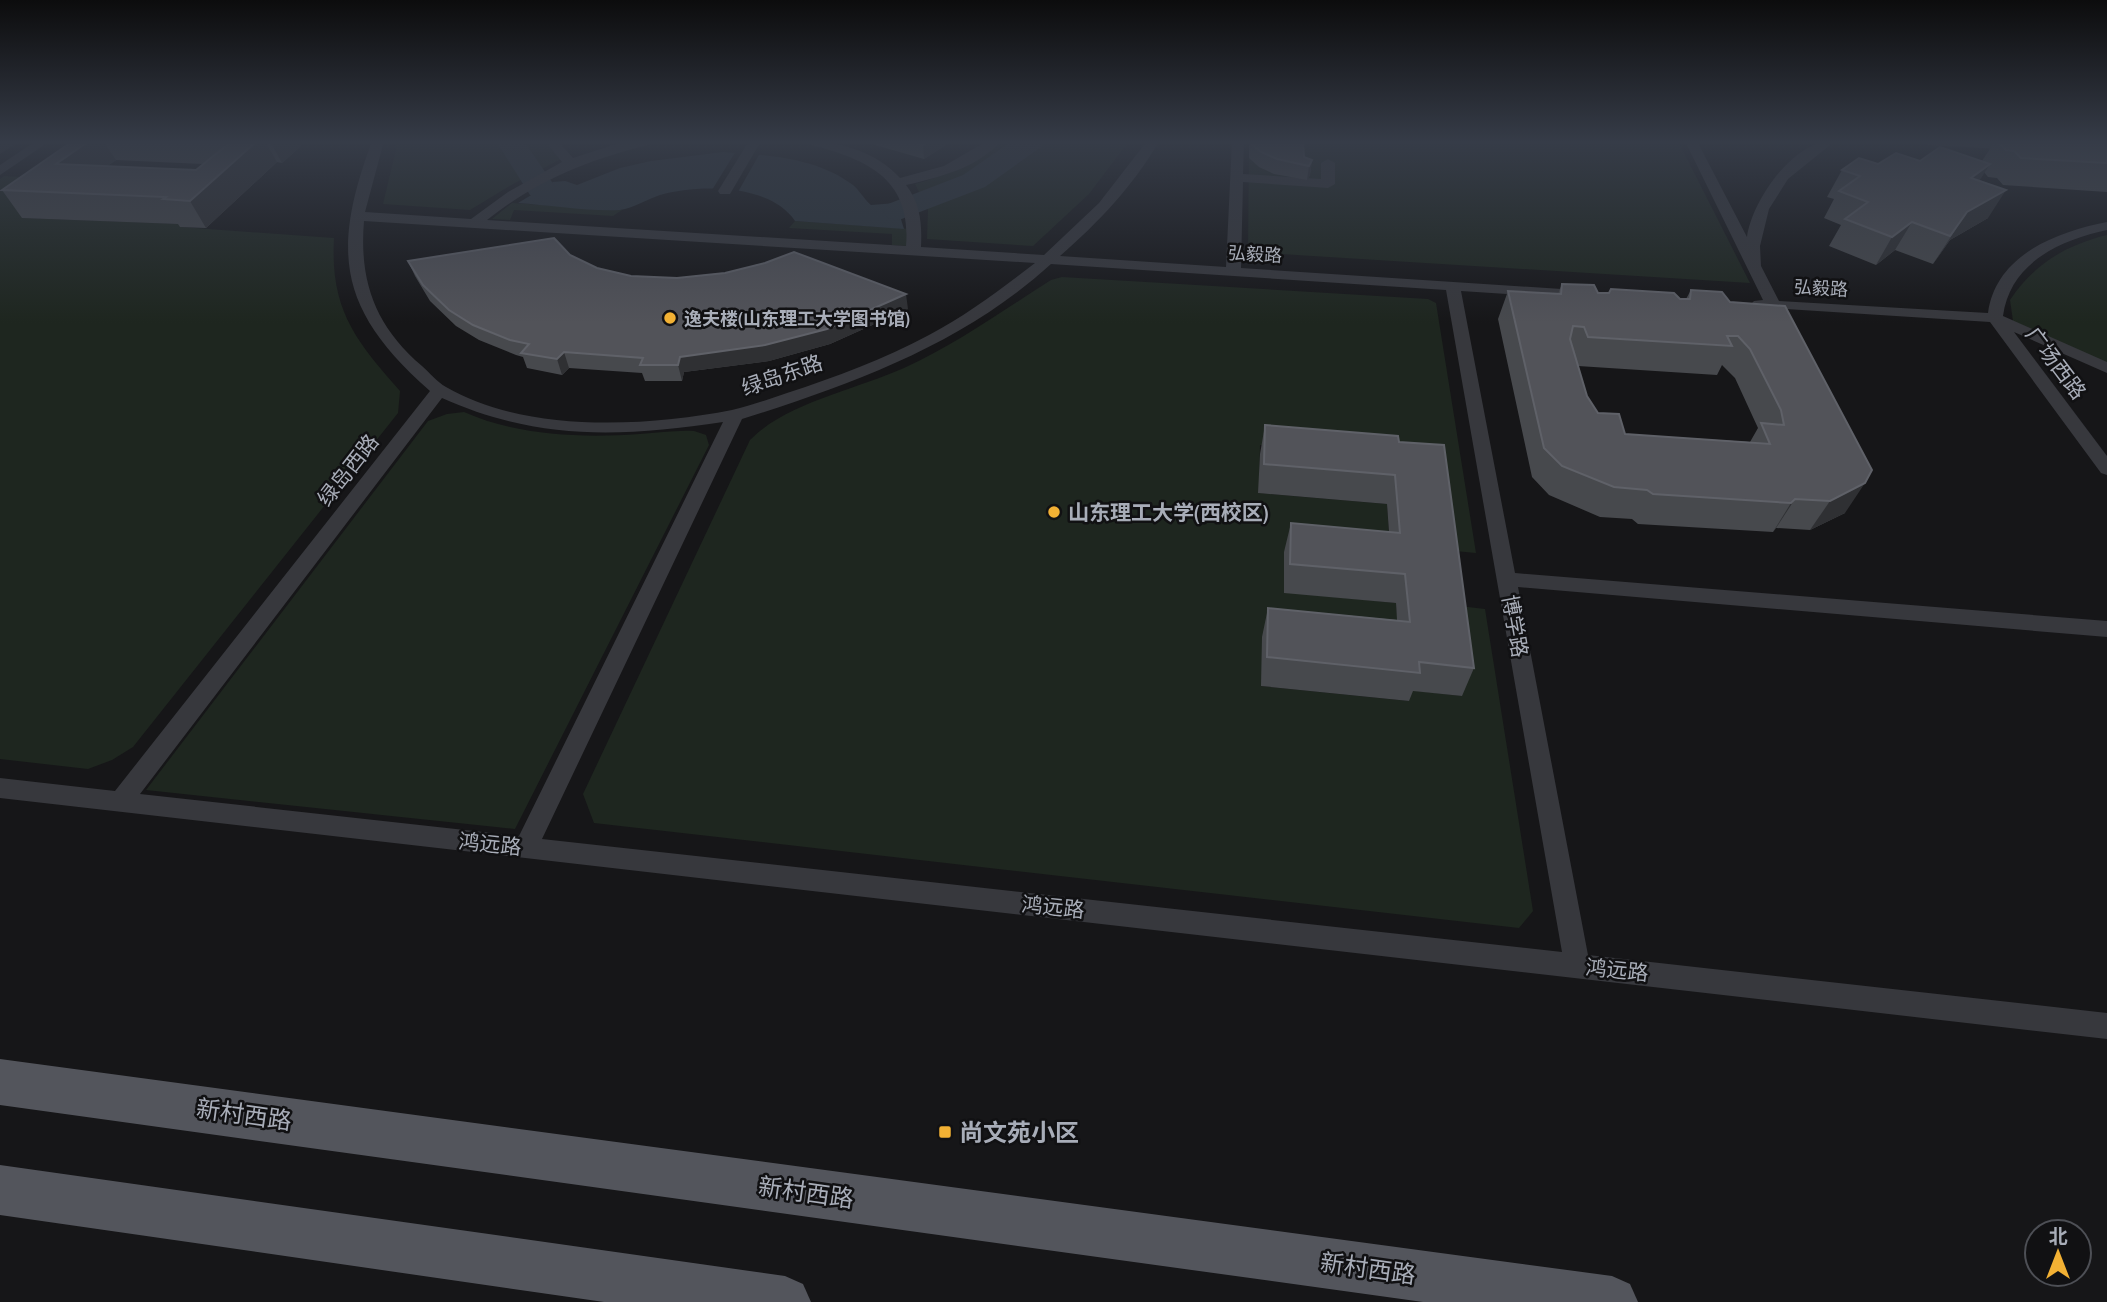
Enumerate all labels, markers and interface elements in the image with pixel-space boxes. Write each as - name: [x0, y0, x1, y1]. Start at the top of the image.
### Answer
- street label: 弘毅路: [1227, 240, 1283, 268]
- street label: 弘毅路: [1793, 274, 1849, 302]
- place label: 逸夫楼(山东理工大学图书馆): [684, 306, 910, 331]
- marker: 逸夫楼(山东理工大学图书馆): [662, 310, 678, 326]
- street label: 广场西路: [2019, 321, 2093, 405]
- street label: 绿岛东路: [738, 348, 826, 402]
- street label: 绿岛西路: [311, 428, 385, 512]
- place label: 山东理工大学(西校区): [1068, 498, 1269, 527]
- marker: 山东理工大学(西校区): [1046, 504, 1062, 520]
- street label: 博学路: [1495, 592, 1535, 660]
- street label: 鸿远路: [457, 826, 523, 862]
- street label: 鸿远路: [1020, 889, 1086, 925]
- street label: 鸿远路: [1584, 952, 1650, 988]
- street label: 新村西路: [194, 1091, 294, 1137]
- place label: 尚文苑小区: [959, 1116, 1079, 1148]
- marker: 尚文苑小区: [937, 1124, 953, 1140]
- street label: 新村西路: [756, 1169, 856, 1215]
- north arrow: [2023, 1218, 2093, 1288]
- text: 北: [2048, 1223, 2068, 1249]
- street label: 新村西路: [1318, 1245, 1418, 1291]

